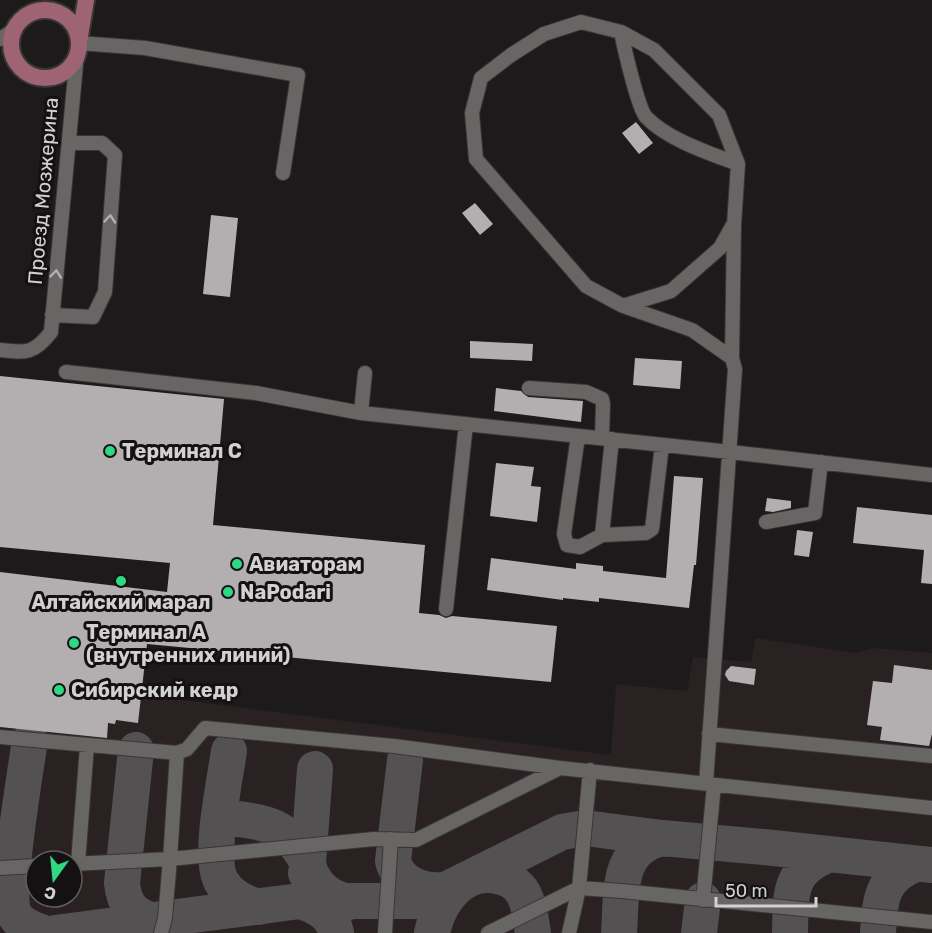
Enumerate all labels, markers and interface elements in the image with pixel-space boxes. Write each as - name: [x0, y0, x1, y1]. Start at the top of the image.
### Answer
- street label: Проезд Мозжерина: [23, 96, 63, 286]
- one-way arrow: [104, 214, 117, 223]
- one-way arrow: [49, 269, 62, 278]
- place label: Терминал С: [122, 439, 242, 463]
- marker: Терминал С: [103, 444, 117, 458]
- place label: Авиаторам: [249, 552, 362, 576]
- marker: Авиаторам: [230, 557, 244, 571]
- marker: Алтайский марал: [114, 574, 128, 588]
- place label: NaPodari: [240, 580, 331, 604]
- marker: NaPodari: [221, 585, 235, 599]
- place label: Алтайский марал: [31, 590, 211, 614]
- place label: Терминал А (внутренних линий): [86, 620, 291, 667]
- marker: Терминал А (внутренних линий): [67, 636, 81, 650]
- place label: Сибирский кедр: [71, 678, 238, 702]
- marker: Сибирский кедр: [52, 683, 66, 697]
- north arrow: [24, 849, 84, 909]
- scale bar: [716, 870, 816, 908]
- text: 50 m: [725, 880, 768, 902]
- text: С: [42, 882, 58, 904]

